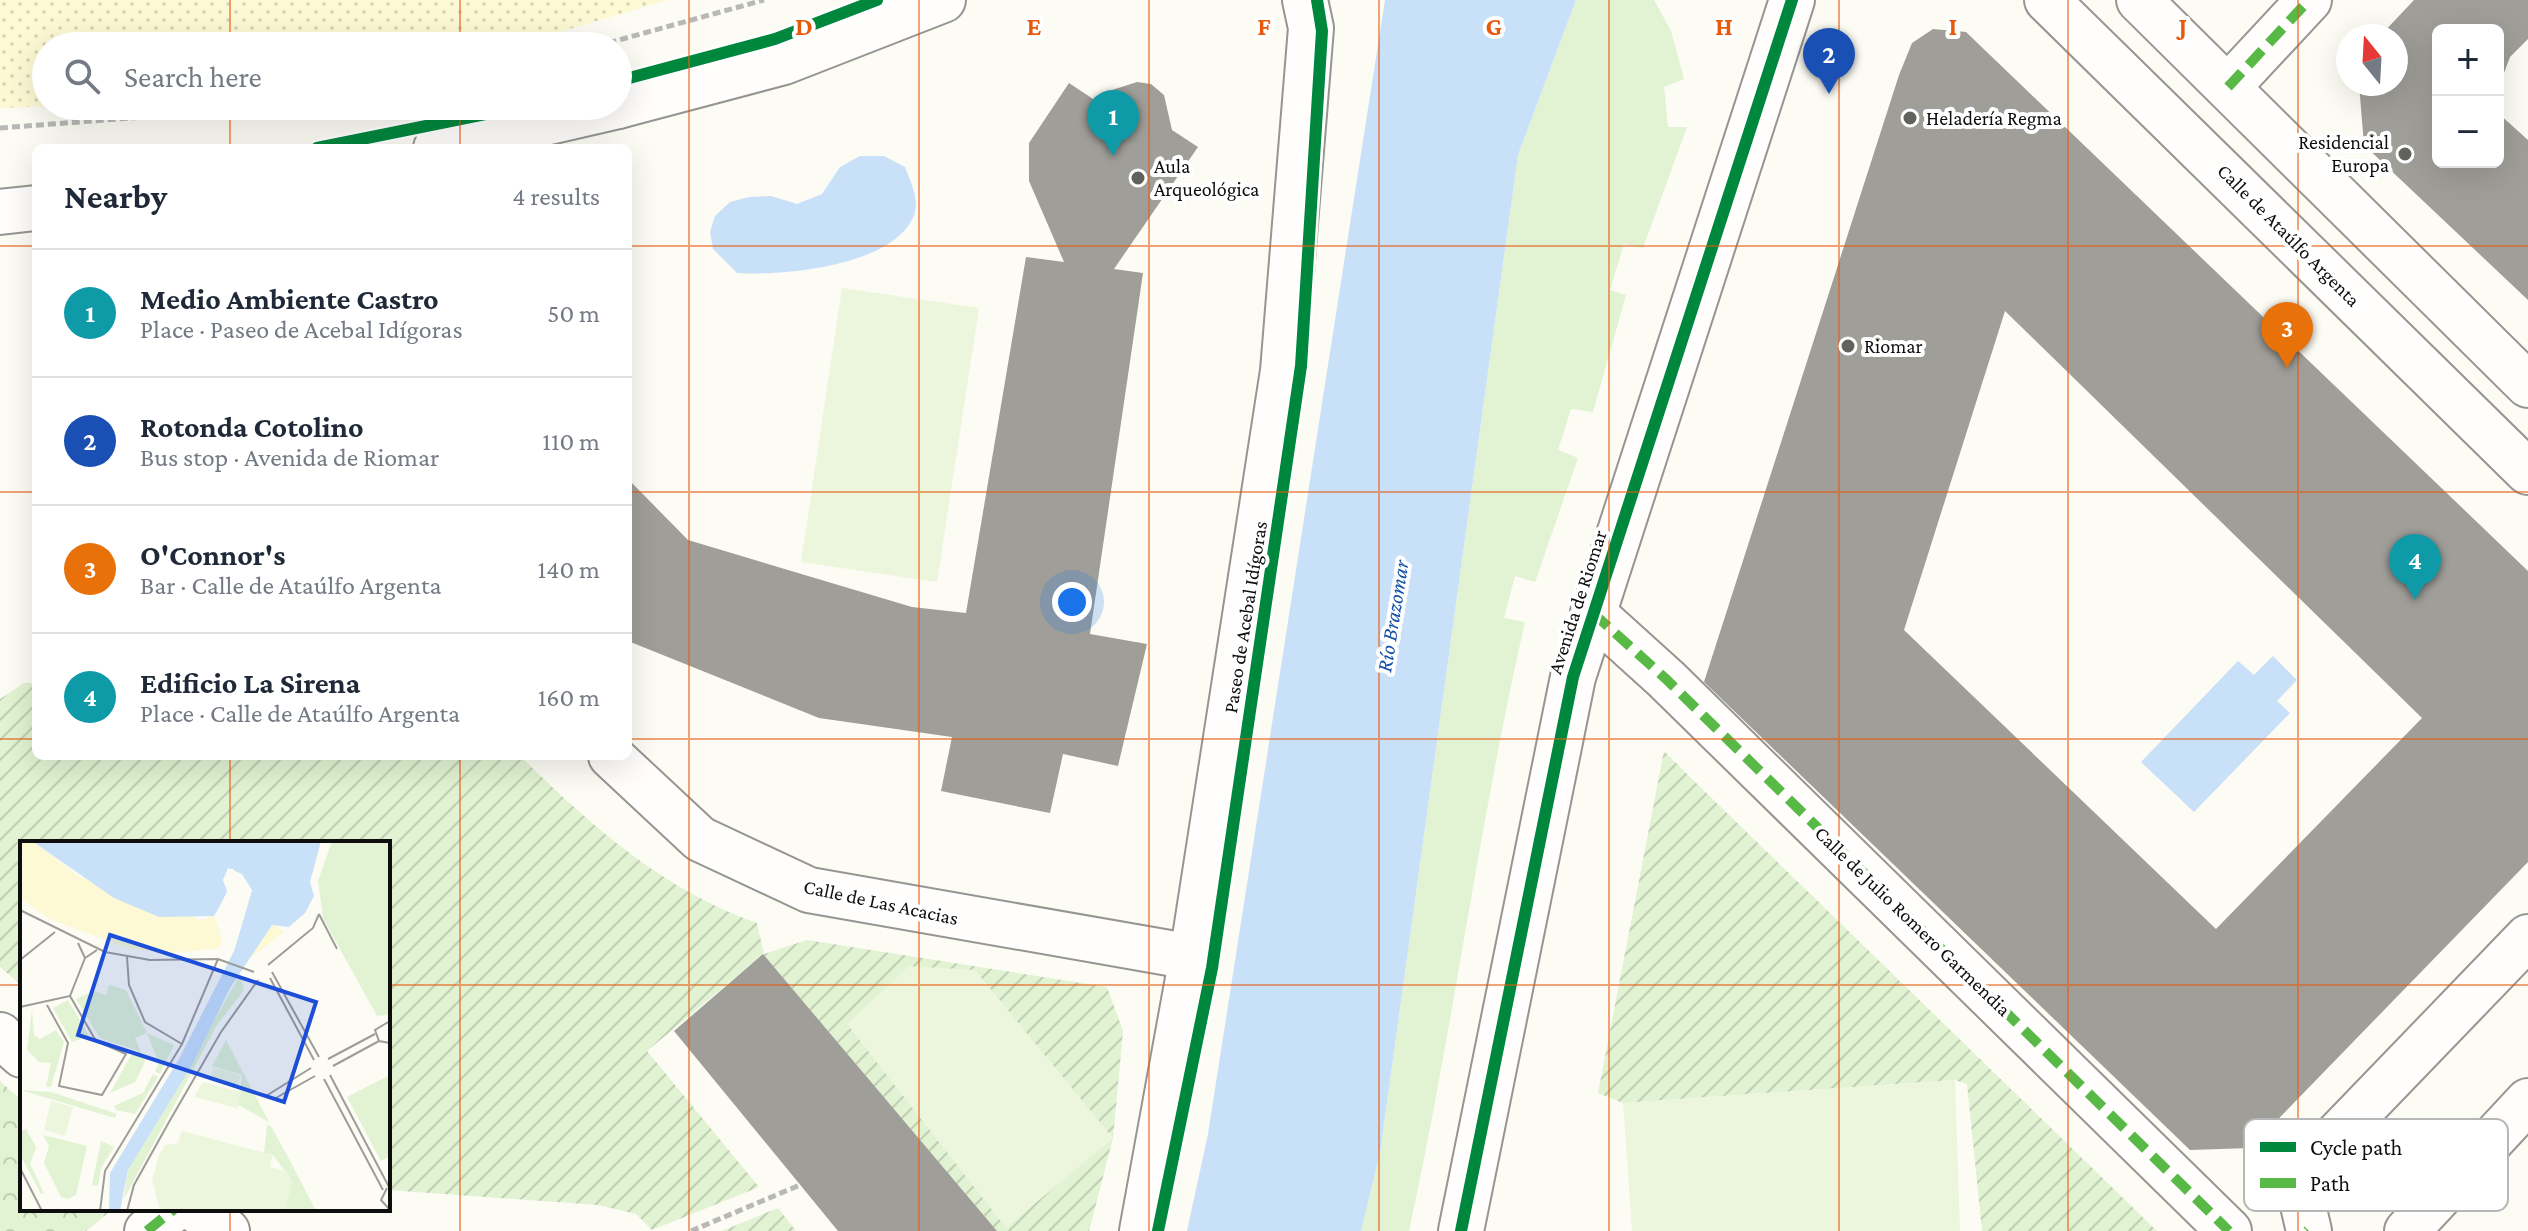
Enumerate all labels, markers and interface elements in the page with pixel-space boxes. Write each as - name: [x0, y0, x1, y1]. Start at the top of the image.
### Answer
- text: D: [795, 12, 813, 41]
- text: E: [1027, 12, 1042, 41]
- text: F: [1257, 12, 1271, 41]
- text: G: [1486, 12, 1502, 41]
- text: H: [1715, 12, 1733, 41]
- text: I: [1949, 12, 1957, 41]
- text: J: [2176, 12, 2187, 41]
- north arrow: [2336, 24, 2408, 96]
- map controls: [2432, 24, 2504, 168]
- button: +: [2432, 24, 2504, 96]
- pin: 2: [1803, 28, 1855, 94]
- search box: [32, 32, 632, 120]
- icon: search: [60, 54, 104, 98]
- text: Search here: [124, 60, 262, 93]
- pin: 1: [1087, 90, 1139, 156]
- button: −: [2432, 96, 2504, 168]
- place label: Heladería Regma: [1926, 107, 2062, 130]
- marker: Heladería Regma: [1901, 109, 1919, 127]
- place label: Residencial Europa: [2298, 131, 2389, 177]
- marker: Residencial Europa: [2396, 145, 2414, 163]
- place label: Aula Arqueológica: [1154, 155, 1259, 201]
- street label: Calle de Ataúlfo Argenta: [2212, 159, 2365, 312]
- marker: Aula Arqueológica: [1129, 169, 1147, 187]
- text: Nearby: [64, 178, 167, 215]
- text: 4 results: [512, 182, 600, 211]
- text: Medio Ambiente Castro: [140, 282, 439, 315]
- text: 1: [85, 299, 95, 328]
- text: 50 m: [547, 299, 600, 328]
- pin: 3: [2261, 302, 2313, 368]
- text: Place · Paseo de Acebal Idígoras: [140, 315, 463, 344]
- place label: Riomar: [1864, 335, 1923, 357]
- marker: Riomar: [1839, 337, 1857, 355]
- text: Rotonda Cotolino: [140, 410, 364, 443]
- text: 2: [83, 427, 97, 456]
- text: 110 m: [542, 427, 600, 456]
- text: Bus stop · Avenida de Riomar: [140, 443, 439, 472]
- street label: Paseo de Acebal Idígoras: [1219, 519, 1272, 715]
- street label: Avenida de Riomar: [1543, 527, 1611, 677]
- pin: 4: [2389, 534, 2441, 600]
- text: O'Connor's: [140, 538, 285, 571]
- text: 3: [84, 555, 96, 584]
- text: 140 m: [538, 555, 600, 584]
- water label: Río Brazomar: [1371, 557, 1414, 674]
- text: Bar · Calle de Ataúlfo Argenta: [140, 571, 442, 600]
- your location: [1052, 582, 1092, 622]
- text: Edificio La Sirena: [140, 666, 360, 699]
- text: 4: [83, 683, 97, 712]
- text: 160 m: [538, 683, 600, 712]
- text: Place · Calle de Ataúlfo Argenta: [140, 699, 460, 728]
- street label: Calle de Julio Romero Garmendia: [1810, 822, 2015, 1021]
- inset map: [20, 841, 390, 1211]
- street label: Calle de Las Acacias: [802, 875, 960, 929]
- legend: [2244, 1119, 2508, 1211]
- text: Cycle path: [2310, 1135, 2402, 1160]
- text: Path: [2310, 1171, 2350, 1196]

